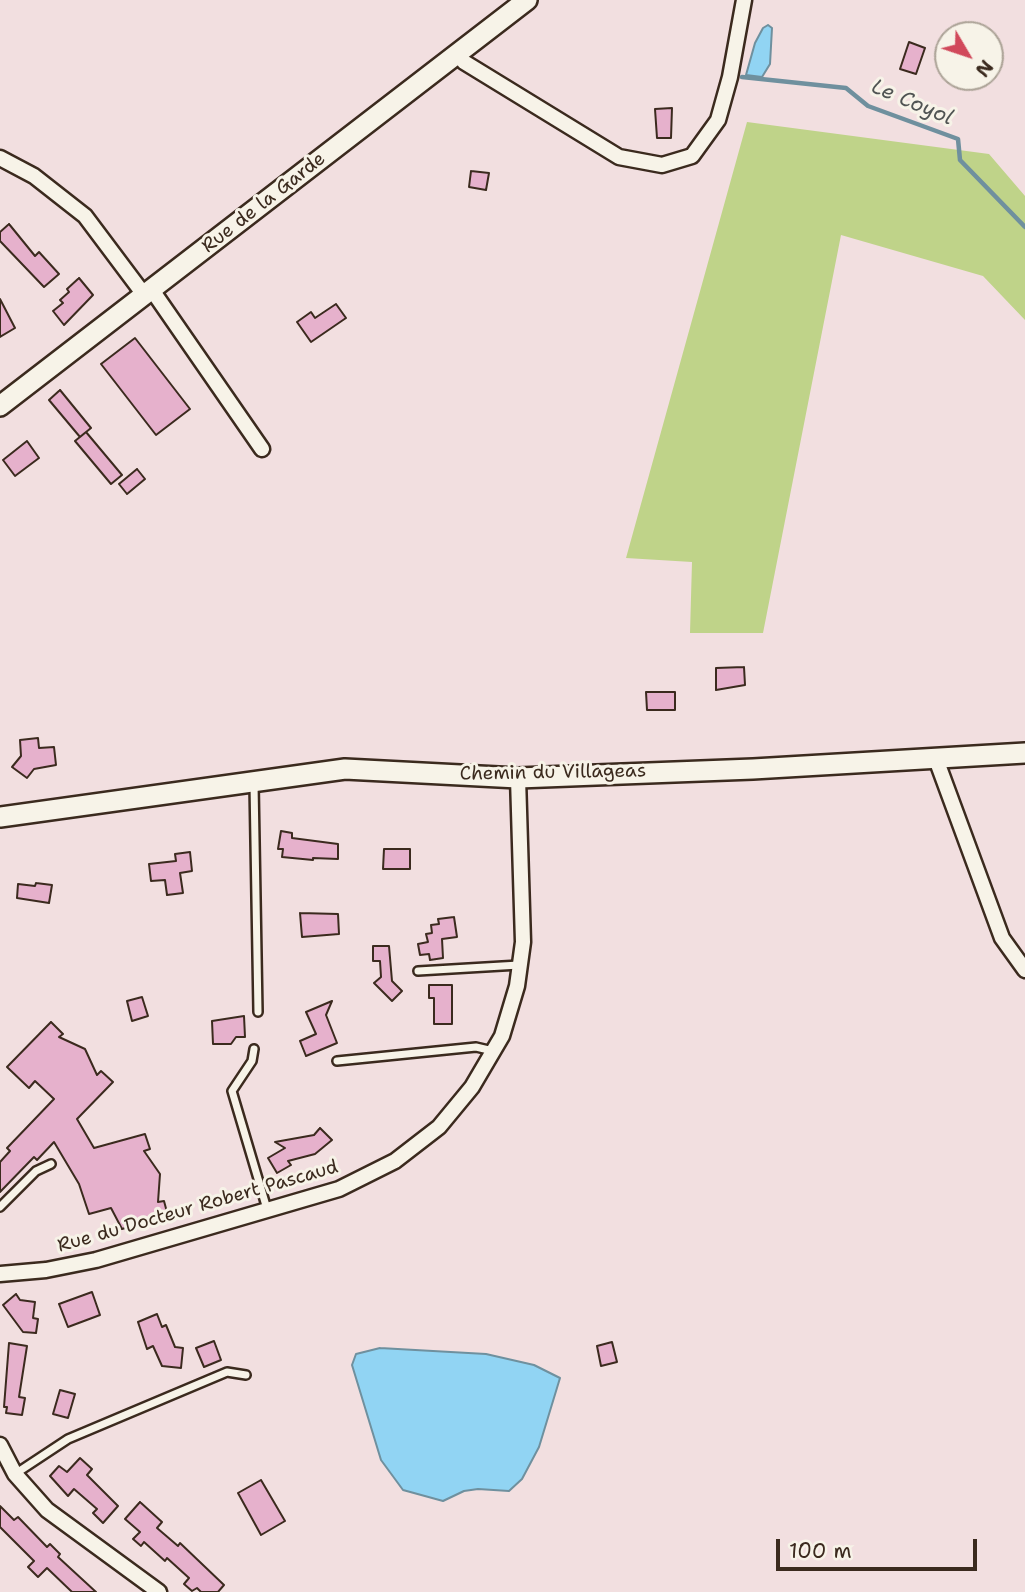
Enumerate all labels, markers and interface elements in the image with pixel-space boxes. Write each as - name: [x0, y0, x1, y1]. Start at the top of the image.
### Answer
- north arrow: [934, 21, 1004, 91]
- text: N: [970, 55, 999, 82]
- water label: Le Coyol: [867, 75, 957, 131]
- street label: Rue de la Garde: [198, 148, 330, 258]
- street label: Chemin du Villageas: [460, 760, 646, 786]
- street label: Rue du Docteur Robert Pascaud: [55, 1156, 341, 1258]
- scale bar: [780, 1526, 981, 1570]
- text: 100 m: [789, 1537, 852, 1565]

